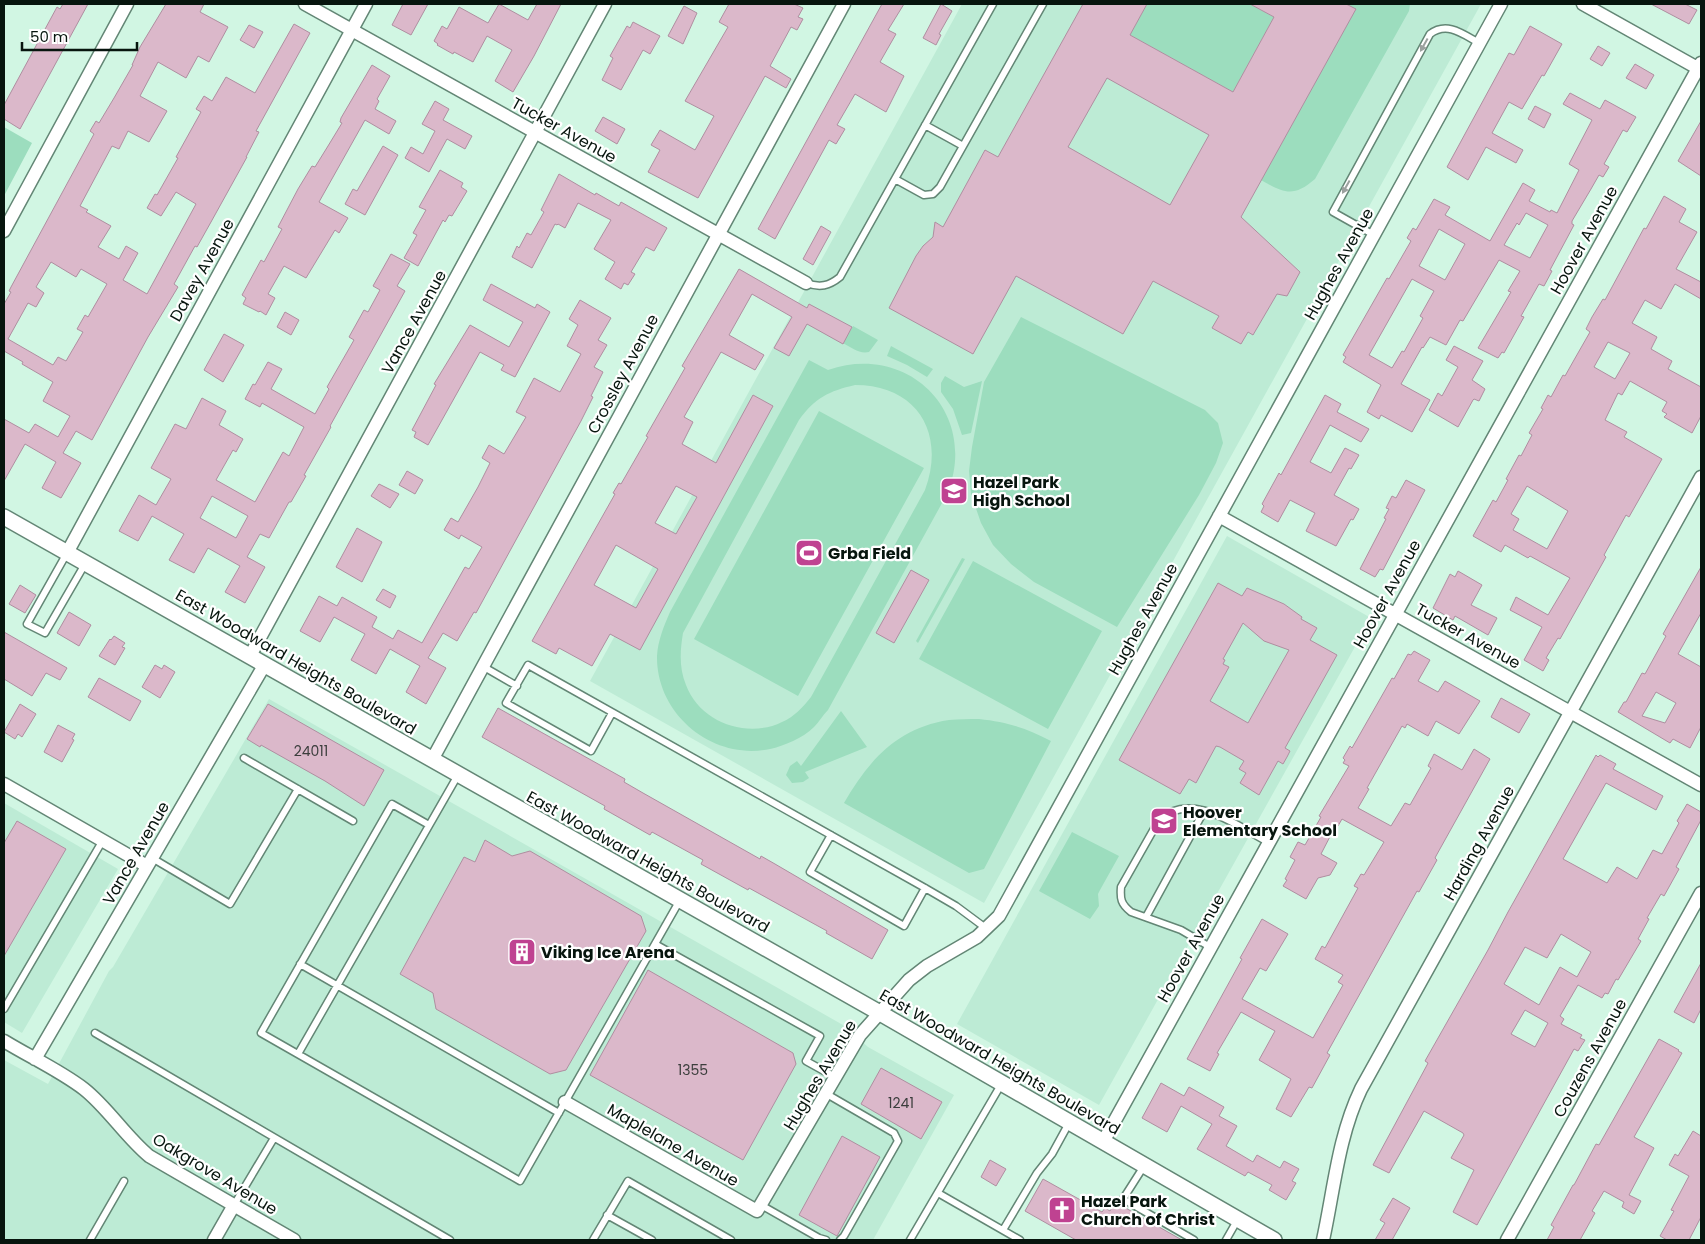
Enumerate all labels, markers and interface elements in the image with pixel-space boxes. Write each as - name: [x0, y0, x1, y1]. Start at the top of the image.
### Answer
- scale bar: [22, 20, 138, 52]
- text: 50 m: [30, 26, 68, 47]
- one-way arrow: [1420, 38, 1429, 52]
- street label: Tucker Avenue: [507, 92, 621, 168]
- one-way arrow: [1342, 181, 1351, 194]
- street label: Hoover Avenue: [1545, 182, 1623, 298]
- street label: Hughes Avenue: [1299, 204, 1379, 324]
- street label: Davey Avenue: [164, 214, 240, 326]
- street label: Vance Avenue: [376, 266, 452, 378]
- street label: Crossley Avenue: [582, 310, 664, 438]
- place label: Hazel Park High School: [973, 471, 1070, 512]
- school or university icon: Hazel Park High School: [939, 476, 969, 506]
- street label: Hoover Avenue: [1348, 536, 1426, 652]
- sports icon: Grba Field: [794, 538, 824, 568]
- place label: Grba Field: [828, 542, 911, 565]
- street label: Hughes Avenue: [1103, 559, 1183, 679]
- street label: East Woodward Heights Boulevard: [171, 583, 421, 741]
- street label: Tucker Avenue: [1411, 598, 1525, 674]
- house number: 24011: [294, 741, 328, 761]
- street label: Harding Avenue: [1438, 781, 1520, 905]
- street label: East Woodward Heights Boulevard: [522, 785, 774, 939]
- street label: Vance Avenue: [97, 797, 175, 909]
- place label: Hoover Elementary School: [1183, 801, 1337, 842]
- school or university icon: Hoover Elementary School: [1149, 806, 1179, 836]
- street label: Hoover Avenue: [1152, 890, 1230, 1006]
- building icon: Viking Ice Arena: [507, 937, 537, 967]
- place label: Viking Ice Arena: [541, 941, 675, 964]
- street label: East Woodward Heights Boulevard: [875, 983, 1125, 1141]
- street label: Couzens Avenue: [1548, 994, 1632, 1122]
- street label: Hughes Avenue: [778, 1015, 862, 1134]
- house number: 1355: [678, 1060, 708, 1080]
- house number: 1241: [888, 1093, 914, 1113]
- street label: Maplelane Avenue: [603, 1098, 743, 1192]
- street label: Oakgrove Avenue: [148, 1128, 282, 1220]
- place label: Hazel Park Church of Christ: [1081, 1190, 1215, 1231]
- church icon: Hazel Park Church of Christ: [1047, 1195, 1077, 1225]

